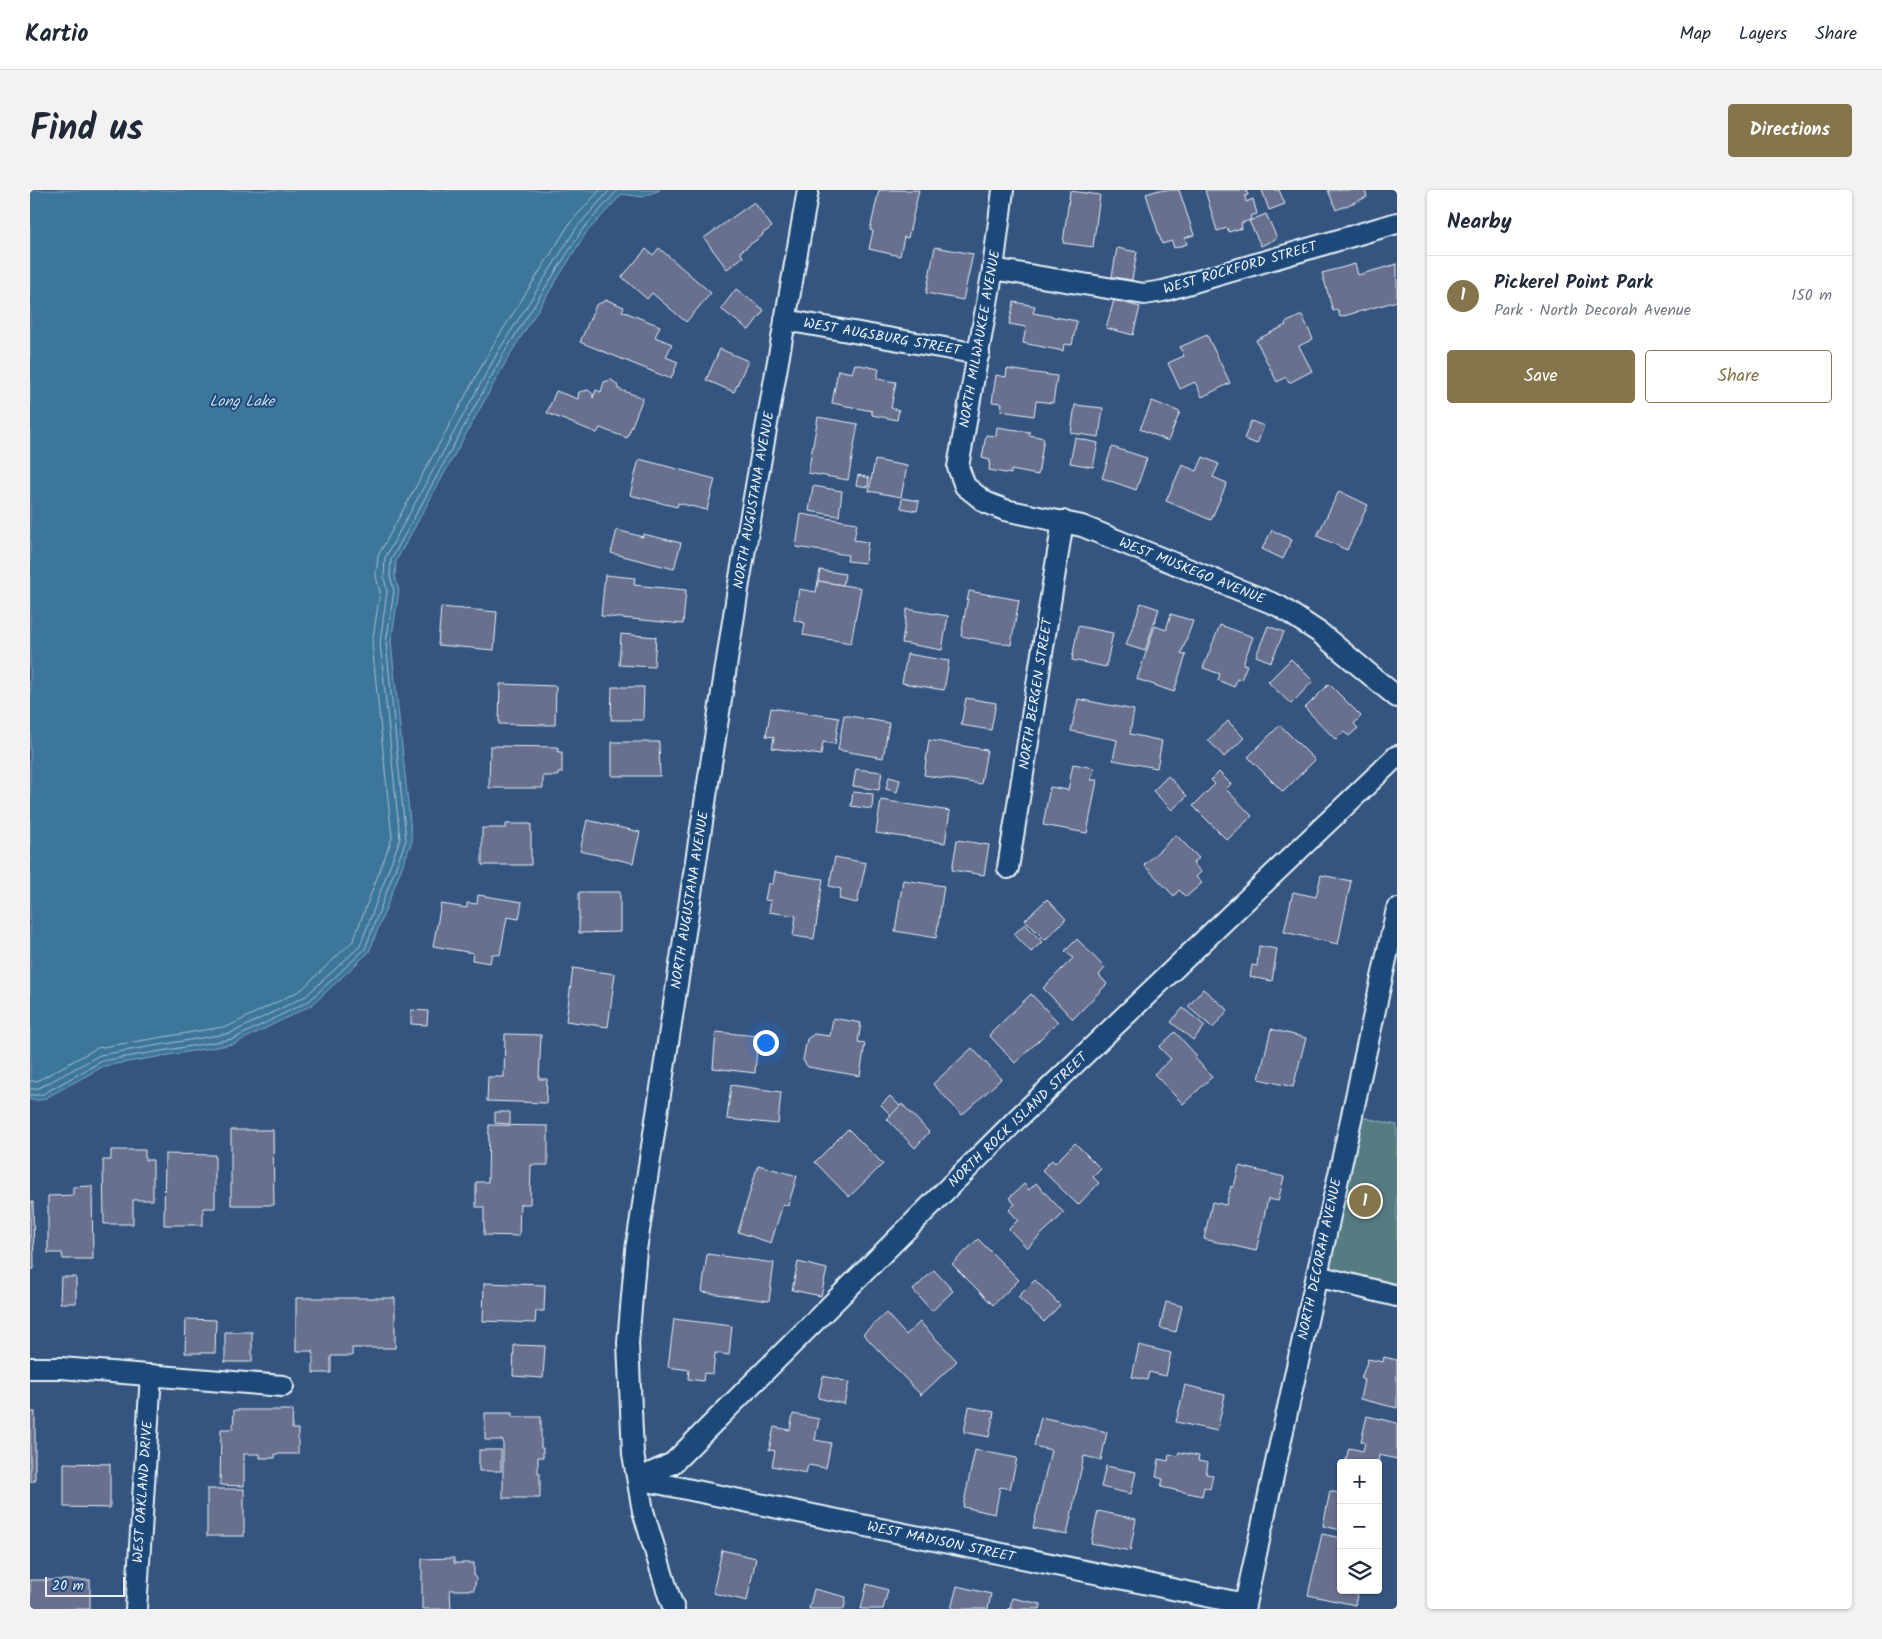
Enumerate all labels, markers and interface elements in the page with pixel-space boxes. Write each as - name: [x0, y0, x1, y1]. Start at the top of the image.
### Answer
- text: Kartio: [25, 15, 88, 54]
- text: Map: [1680, 20, 1711, 49]
- text: Layers: [1739, 20, 1787, 49]
- text: Share: [1815, 20, 1857, 49]
- text: Find us: [30, 102, 143, 158]
- button: Directions: [1728, 104, 1852, 157]
- text: Nearby: [1447, 206, 1512, 239]
- street label: WEST ROCKFORD STREET: [1161, 235, 1321, 300]
- street label: NORTH MILWAUKEE AVENUE: [954, 248, 1007, 430]
- text: Pickerel Point Park: [1494, 268, 1653, 298]
- text: 1: [1461, 283, 1465, 308]
- text: 150 m: [1791, 283, 1832, 308]
- text: Park · North Decorah Avenue: [1494, 298, 1691, 323]
- street label: WEST AUGSBURG STREET: [802, 312, 964, 362]
- button: Save: [1447, 350, 1635, 403]
- button: Share: [1645, 350, 1832, 403]
- water label: Long Lake: [209, 390, 276, 414]
- street label: NORTH AUGUSTANA AVENUE: [728, 409, 781, 590]
- street label: WEST MUSKEGO AVENUE: [1116, 532, 1269, 611]
- street label: NORTH BERGEN STREET: [1013, 615, 1059, 771]
- street label: NORTH AUGUSTANA AVENUE: [665, 809, 715, 990]
- your location: [753, 1030, 779, 1056]
- street label: NORTH ROCK ISLAND STREET: [943, 1046, 1094, 1193]
- street label: NORTH DECORAH AVENUE: [1292, 1175, 1348, 1342]
- pin: 1: [1349, 1182, 1381, 1220]
- street label: WEST OAKLAND DRIVE: [127, 1419, 159, 1564]
- map controls: [1337, 1459, 1382, 1594]
- button: +: [1337, 1459, 1382, 1504]
- button: −: [1337, 1504, 1382, 1549]
- street label: WEST MADISON STREET: [865, 1516, 1018, 1569]
- button: layers: [1337, 1549, 1382, 1594]
- scale bar: [45, 1574, 125, 1597]
- text: 20 m: [52, 1575, 84, 1597]

